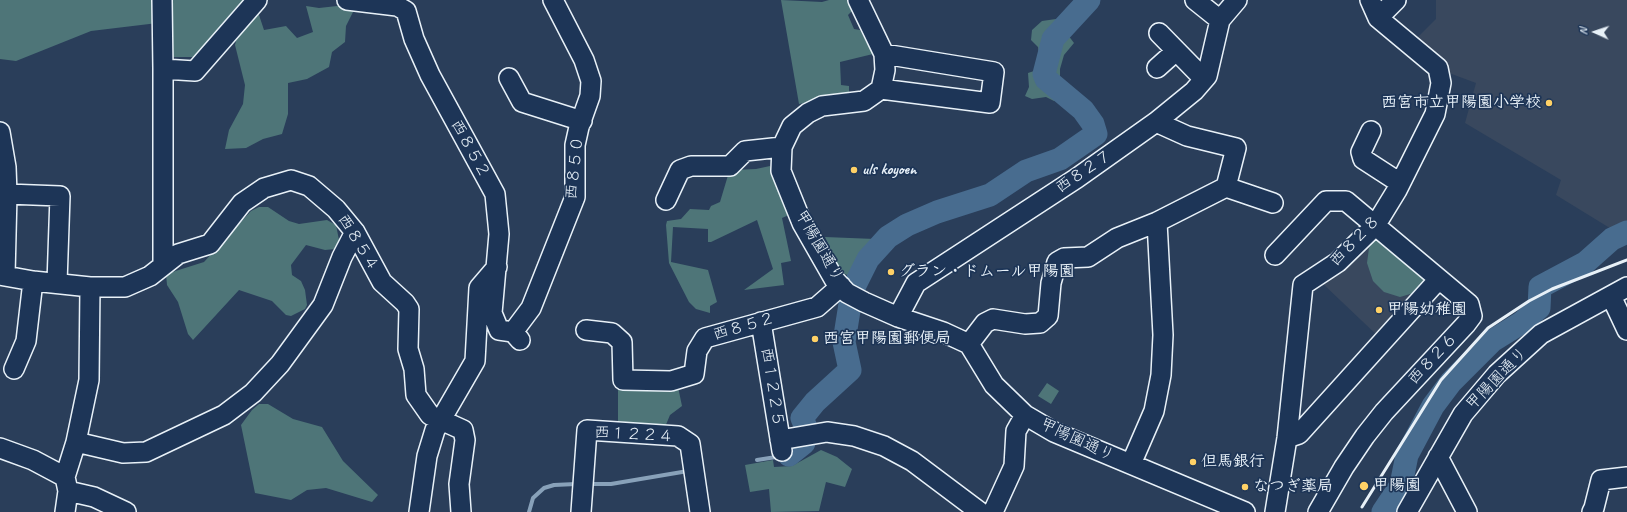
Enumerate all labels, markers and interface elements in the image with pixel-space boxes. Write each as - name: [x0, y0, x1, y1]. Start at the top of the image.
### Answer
- north arrow: [1575, 12, 1615, 52]
- text: N: [1576, 28, 1590, 35]
- place label: 西宮市立甲陽園小学校: [1381, 93, 1541, 113]
- marker: 西宮市立甲陽園小学校: [1544, 98, 1554, 108]
- street label: 西８５２: [446, 116, 494, 182]
- street label: 西８５０: [562, 135, 588, 201]
- street label: 西８２７: [1052, 146, 1116, 198]
- place label: uls koyoen: [862, 160, 916, 180]
- marker: uls koyoen: [849, 165, 859, 175]
- street label: 甲陽園通り: [791, 207, 847, 285]
- street label: 西８５４: [333, 211, 383, 275]
- street label: 西８２８: [1326, 211, 1384, 271]
- place label: グラン・ドムール甲陽園: [899, 262, 1075, 282]
- marker: グラン・ドムール甲陽園: [886, 267, 896, 277]
- place label: 甲陽幼稚園: [1387, 300, 1467, 320]
- marker: 甲陽幼稚園: [1374, 305, 1384, 315]
- street label: 西８５２: [711, 309, 777, 345]
- place label: 西宮甲陽園郵便局: [823, 329, 951, 349]
- street label: 西８２６: [1404, 329, 1462, 389]
- marker: 西宮甲陽園郵便局: [810, 334, 820, 344]
- street label: 甲陽園通り: [1462, 344, 1532, 414]
- street label: 西１２２５: [756, 346, 788, 428]
- street label: 甲陽園通り: [1037, 414, 1117, 466]
- street label: 西１２２４: [594, 423, 674, 447]
- place label: 但馬銀行: [1201, 452, 1265, 472]
- marker: 但馬銀行: [1188, 457, 1198, 467]
- place label: 甲陽園: [1373, 476, 1421, 496]
- place label: なつぎ薬局: [1253, 477, 1333, 497]
- marker: 甲陽園: [1358, 480, 1370, 492]
- marker: なつぎ薬局: [1240, 482, 1250, 492]

